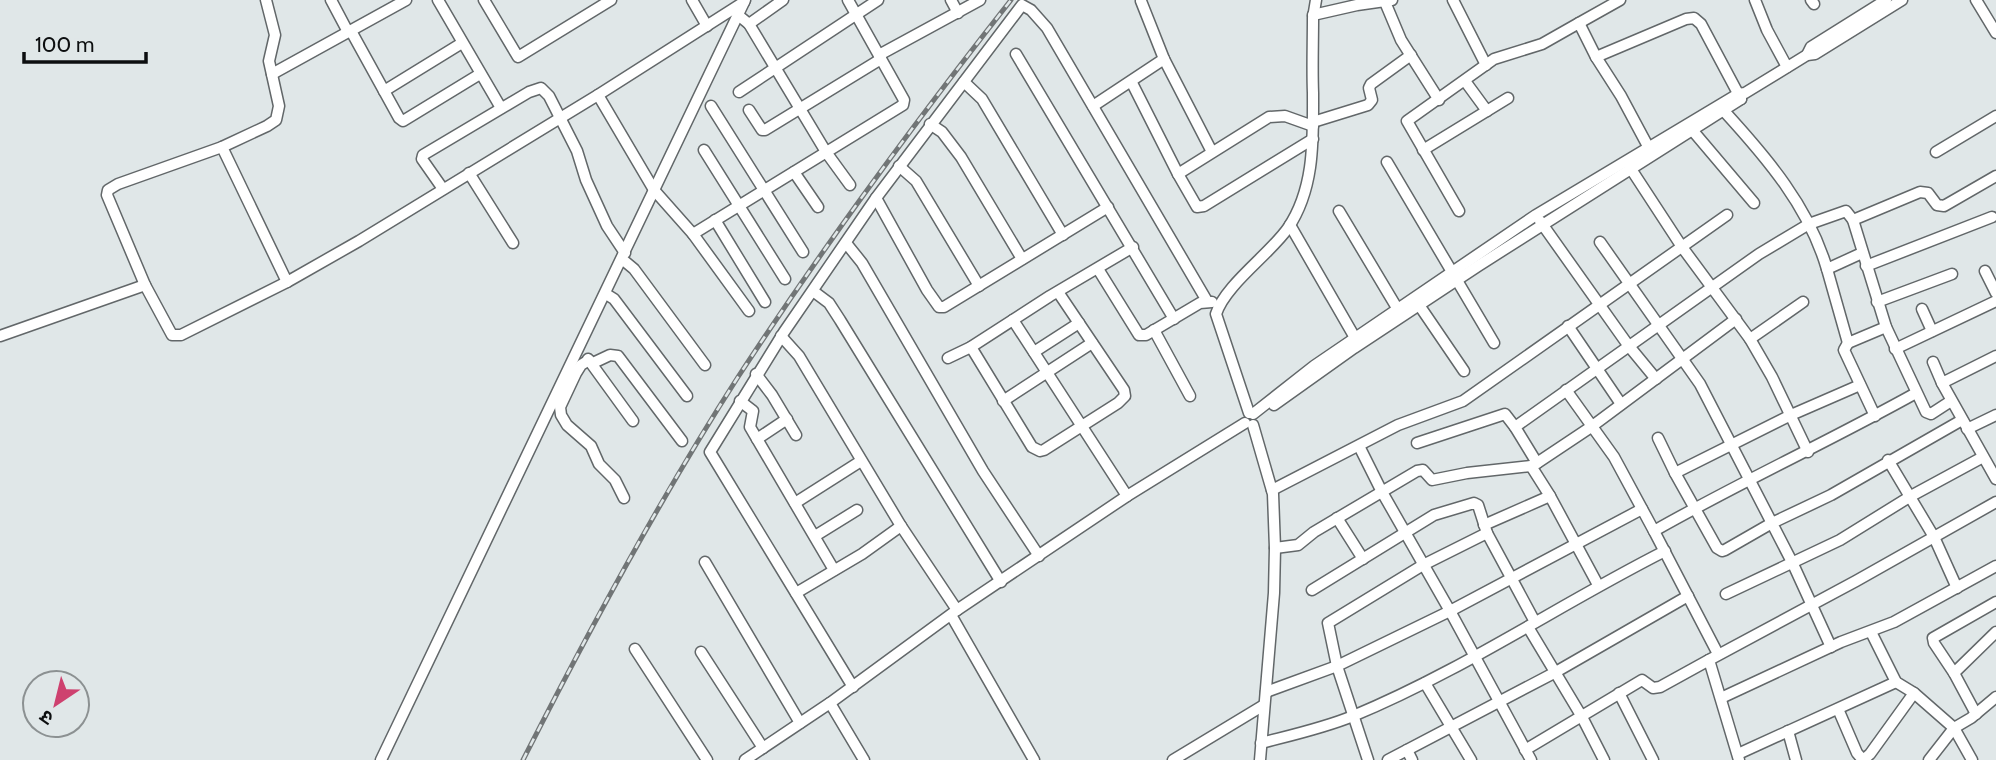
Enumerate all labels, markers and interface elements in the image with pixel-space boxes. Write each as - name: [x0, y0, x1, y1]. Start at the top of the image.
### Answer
- scale bar: [24, 21, 147, 65]
- text: 100 m: [35, 32, 94, 57]
- north arrow: [21, 669, 91, 739]
- text: उ: [35, 704, 58, 730]

